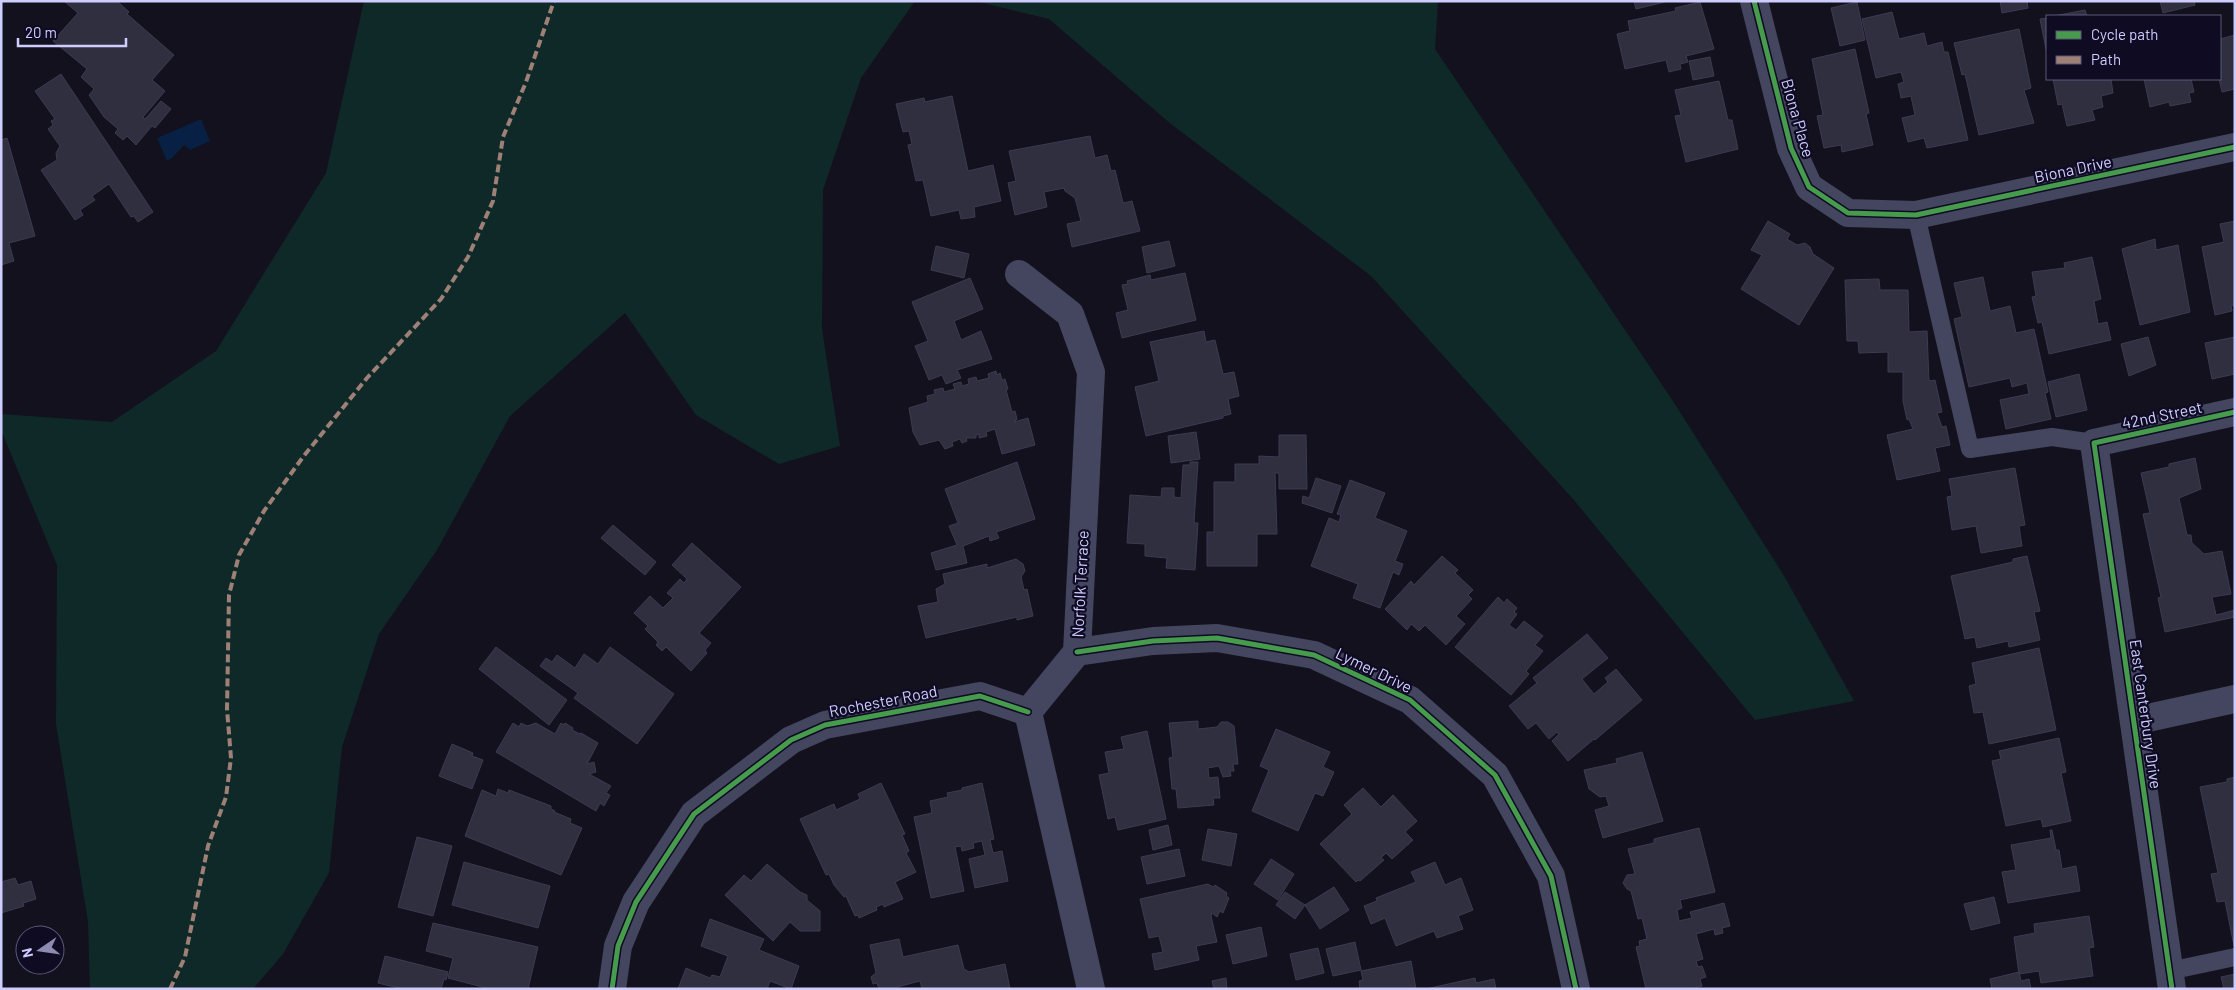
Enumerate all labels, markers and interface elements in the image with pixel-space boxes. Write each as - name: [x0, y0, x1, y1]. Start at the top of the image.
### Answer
- scale bar: [18, 15, 125, 47]
- legend: [2046, 15, 2221, 80]
- text: 20 m: [25, 23, 57, 41]
- text: Cycle path: [2091, 25, 2158, 43]
- text: Path: [2091, 50, 2121, 68]
- street label: Biona Place: [1778, 76, 1819, 159]
- street label: Biona Drive: [2033, 151, 2113, 186]
- street label: 42nd Street: [2120, 397, 2204, 432]
- street label: Norfolk Terrace: [1067, 530, 1092, 638]
- street label: East Canterbury Drive: [2127, 638, 2166, 790]
- street label: Lymer Drive: [1333, 643, 1416, 696]
- street label: Rochester Road: [827, 681, 939, 720]
- north arrow: [15, 925, 65, 975]
- text: N: [18, 947, 36, 959]

